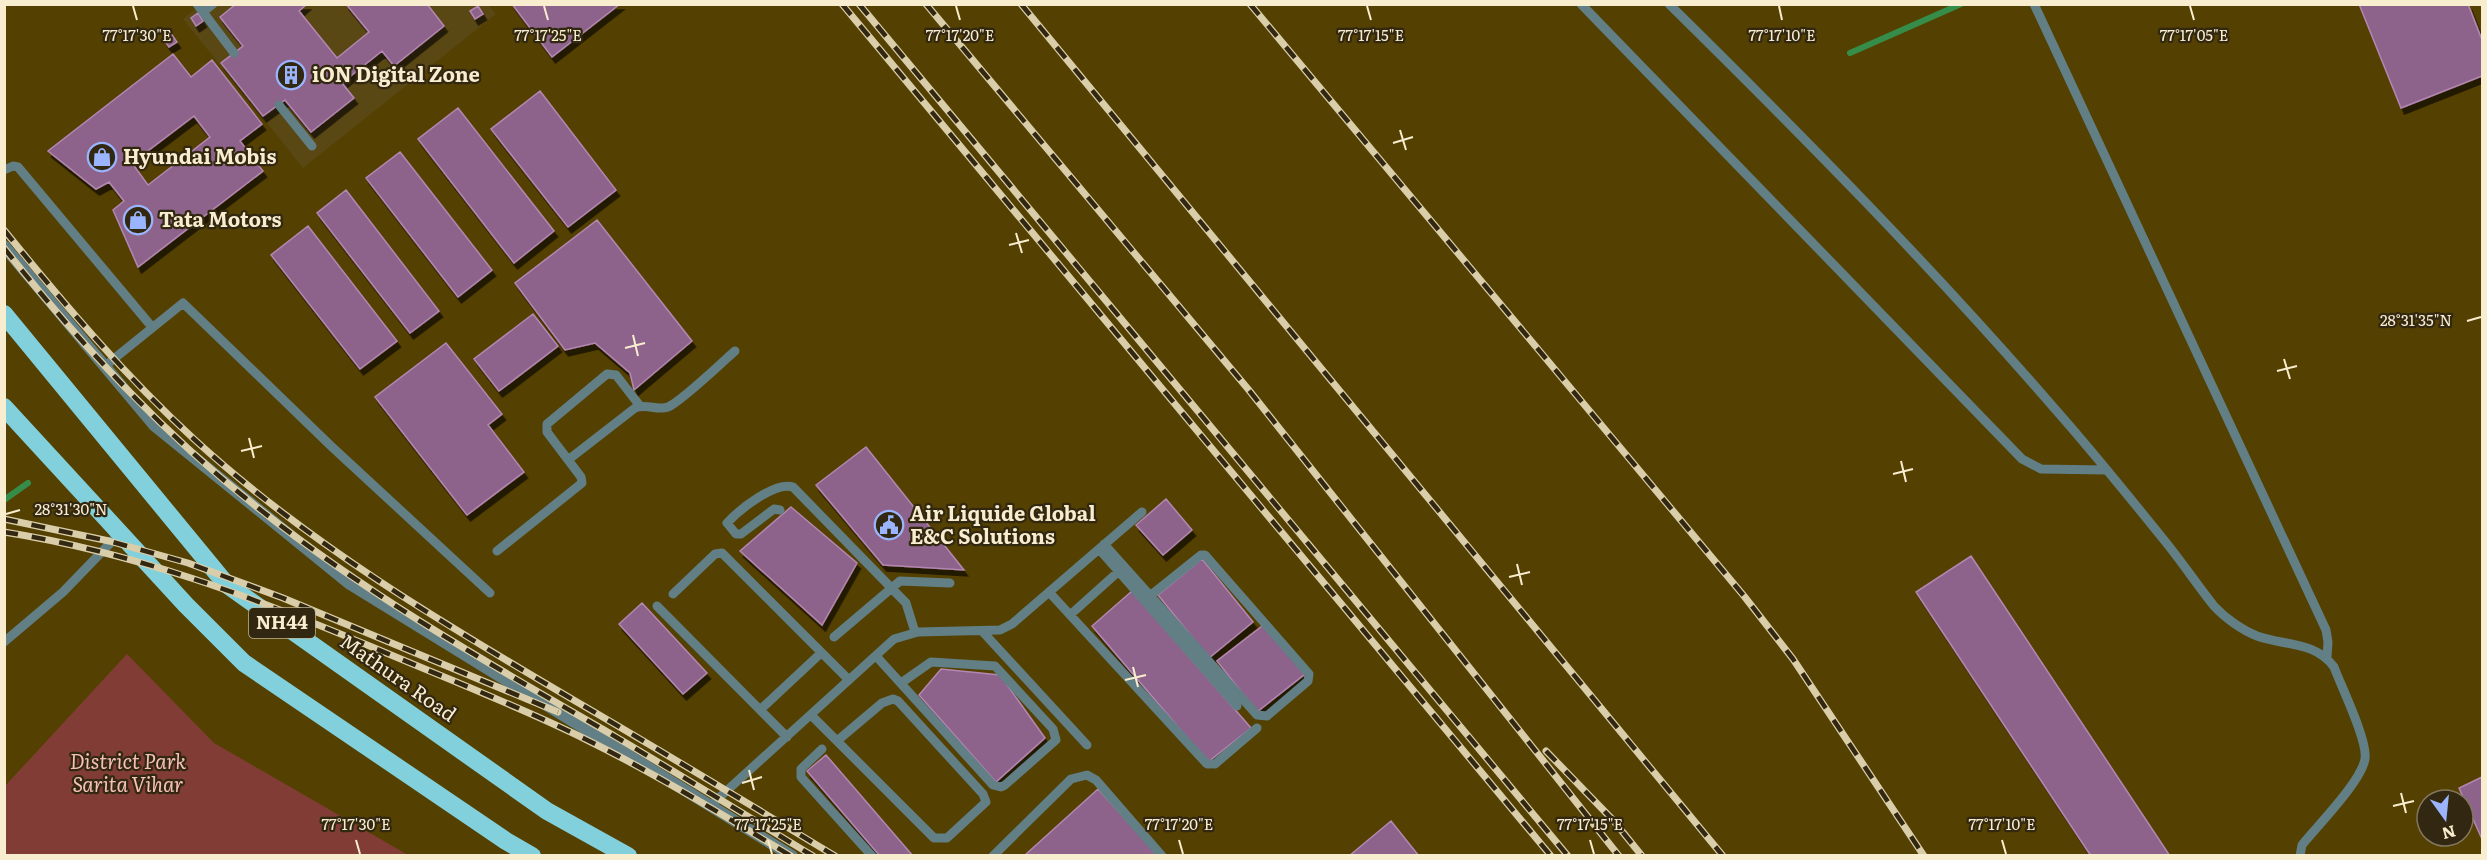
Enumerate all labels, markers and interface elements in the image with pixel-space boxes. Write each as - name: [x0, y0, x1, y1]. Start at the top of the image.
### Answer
- text: 77°17'30"E: [102, 23, 172, 46]
- text: 77°17'25"E: [514, 23, 582, 46]
- text: 77°17'20"E: [926, 23, 994, 46]
- text: 77°17'15"E: [1338, 23, 1404, 46]
- text: 77°17'10"E: [1748, 23, 1816, 46]
- text: 77°17'05"E: [2160, 23, 2228, 46]
- place label: iON Digital Zone: [312, 58, 480, 88]
- building icon: iON Digital Zone: [275, 59, 307, 91]
- place label: Hyundai Mobis: [123, 140, 277, 170]
- shop icon: Hyundai Mobis: [86, 141, 118, 173]
- place label: Tata Motors: [159, 203, 282, 233]
- shop icon: Tata Motors: [122, 204, 154, 236]
- text: 28°31'35"N: [2380, 308, 2452, 331]
- text: 28°31'30"N: [34, 497, 108, 520]
- place label: Air Liquide Global E&C Solutions: [910, 497, 1096, 550]
- public building icon: Air Liquide Global E&C Solutions: [873, 509, 905, 541]
- road number: NH44: [249, 608, 315, 638]
- street label: Mathura Road: [335, 625, 463, 728]
- park label: District Park Sarita Vihar: [70, 745, 186, 798]
- north arrow: [2415, 788, 2475, 848]
- text: 77°17'30"E: [321, 812, 391, 835]
- text: 77°17'25"E: [734, 812, 802, 835]
- text: 77°17'20"E: [1145, 812, 1213, 835]
- text: 77°17'15"E: [1557, 812, 1623, 835]
- text: 77°17'10"E: [1968, 812, 2036, 835]
- text: N: [2440, 820, 2459, 847]

